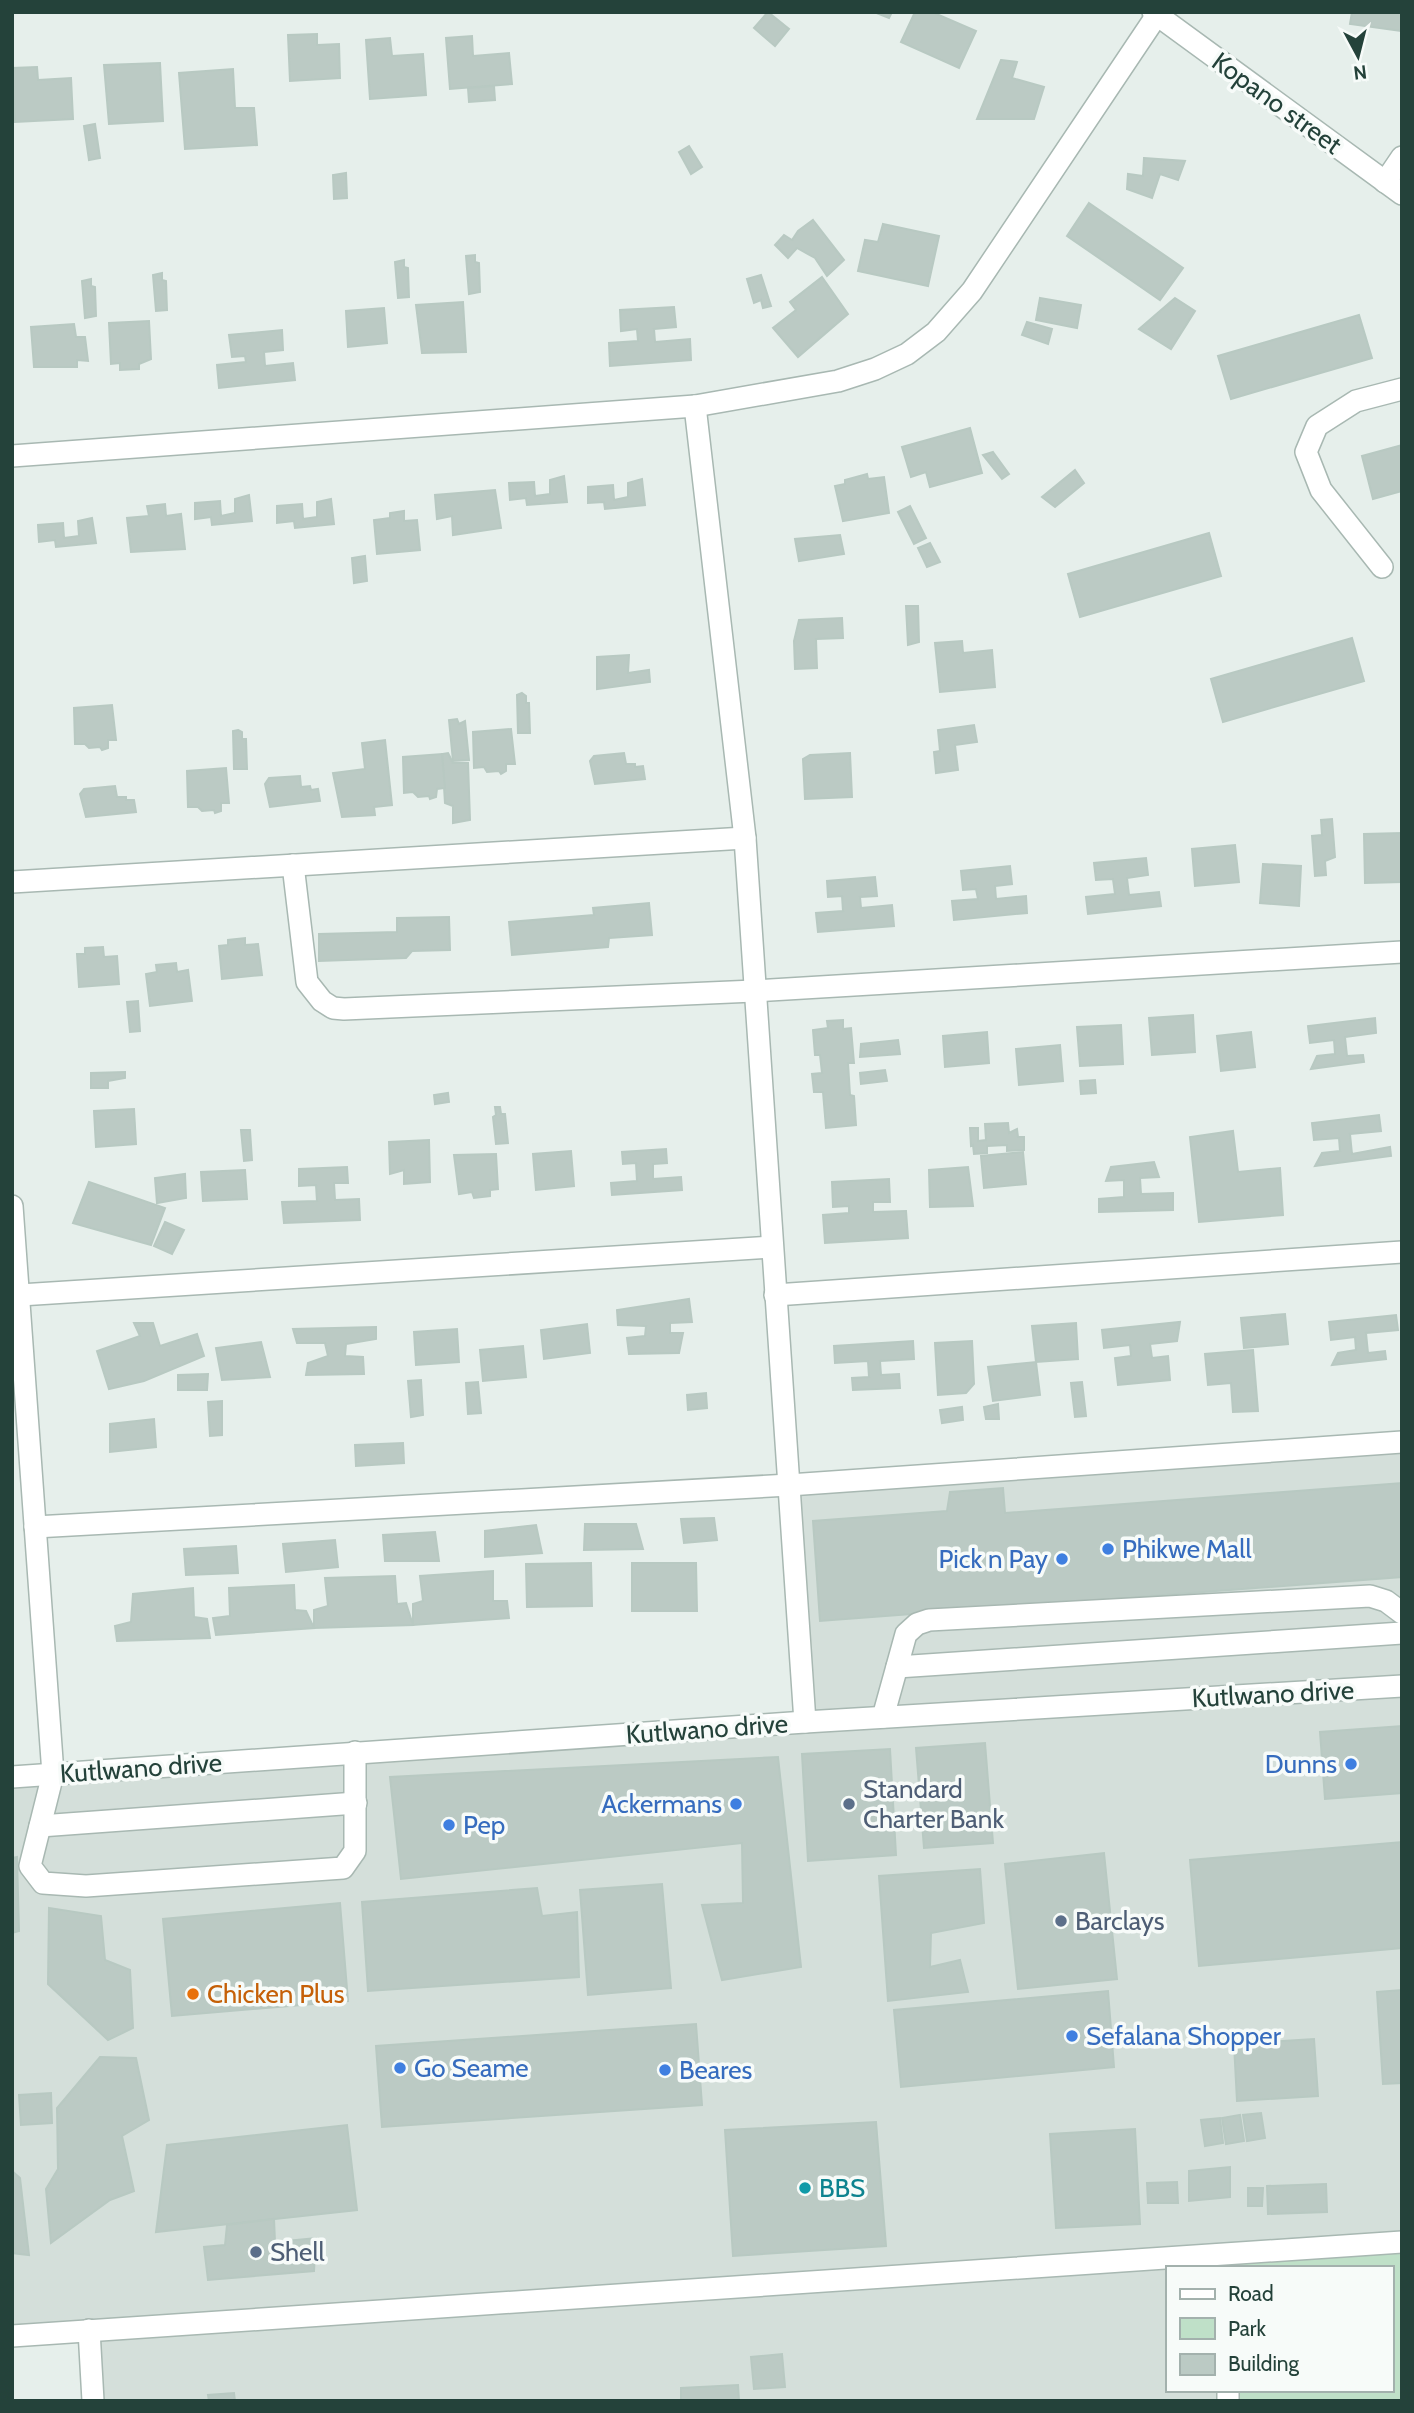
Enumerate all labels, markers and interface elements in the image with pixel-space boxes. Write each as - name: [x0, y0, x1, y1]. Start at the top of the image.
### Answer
- north arrow: [1323, 21, 1393, 91]
- street label: Kopano street: [1206, 45, 1348, 161]
- text: N: [1352, 60, 1368, 85]
- place label: Phikwe Mall: [1122, 1533, 1252, 1565]
- marker: Phikwe Mall: [1100, 1541, 1116, 1557]
- place label: Pick n Pay: [938, 1543, 1048, 1575]
- marker: Pick n Pay: [1054, 1551, 1070, 1567]
- street label: Kutlwano drive: [1191, 1674, 1355, 1714]
- street label: Kutlwano drive: [625, 1707, 789, 1751]
- street label: Kutlwano drive: [59, 1746, 223, 1790]
- place label: Dunns: [1265, 1748, 1337, 1780]
- marker: Dunns: [1343, 1756, 1359, 1772]
- place label: Standard Charter Bank: [863, 1773, 1004, 1835]
- place label: Ackermans: [601, 1788, 722, 1820]
- marker: Ackermans: [728, 1796, 744, 1812]
- marker: Standard Charter Bank: [841, 1796, 857, 1812]
- place label: Pep: [463, 1809, 505, 1841]
- marker: Pep: [441, 1817, 457, 1833]
- place label: Barclays: [1075, 1905, 1165, 1937]
- marker: Barclays: [1053, 1913, 1069, 1929]
- place label: Chicken Plus: [207, 1978, 345, 2010]
- marker: Chicken Plus: [185, 1986, 201, 2002]
- place label: Sefalana Shopper: [1086, 2020, 1282, 2052]
- marker: Sefalana Shopper: [1064, 2028, 1080, 2044]
- place label: Go Seame: [414, 2052, 529, 2084]
- place label: Beares: [679, 2054, 753, 2086]
- marker: Go Seame: [392, 2060, 408, 2076]
- marker: Beares: [657, 2062, 673, 2078]
- place label: BBS: [819, 2172, 865, 2204]
- marker: BBS: [797, 2180, 813, 2196]
- place label: Shell: [270, 2236, 325, 2268]
- marker: Shell: [248, 2244, 264, 2260]
- legend: [1166, 2266, 1393, 2392]
- text: Road: [1228, 2281, 1274, 2306]
- text: Park: [1228, 2316, 1266, 2341]
- text: Building: [1228, 2351, 1300, 2376]

